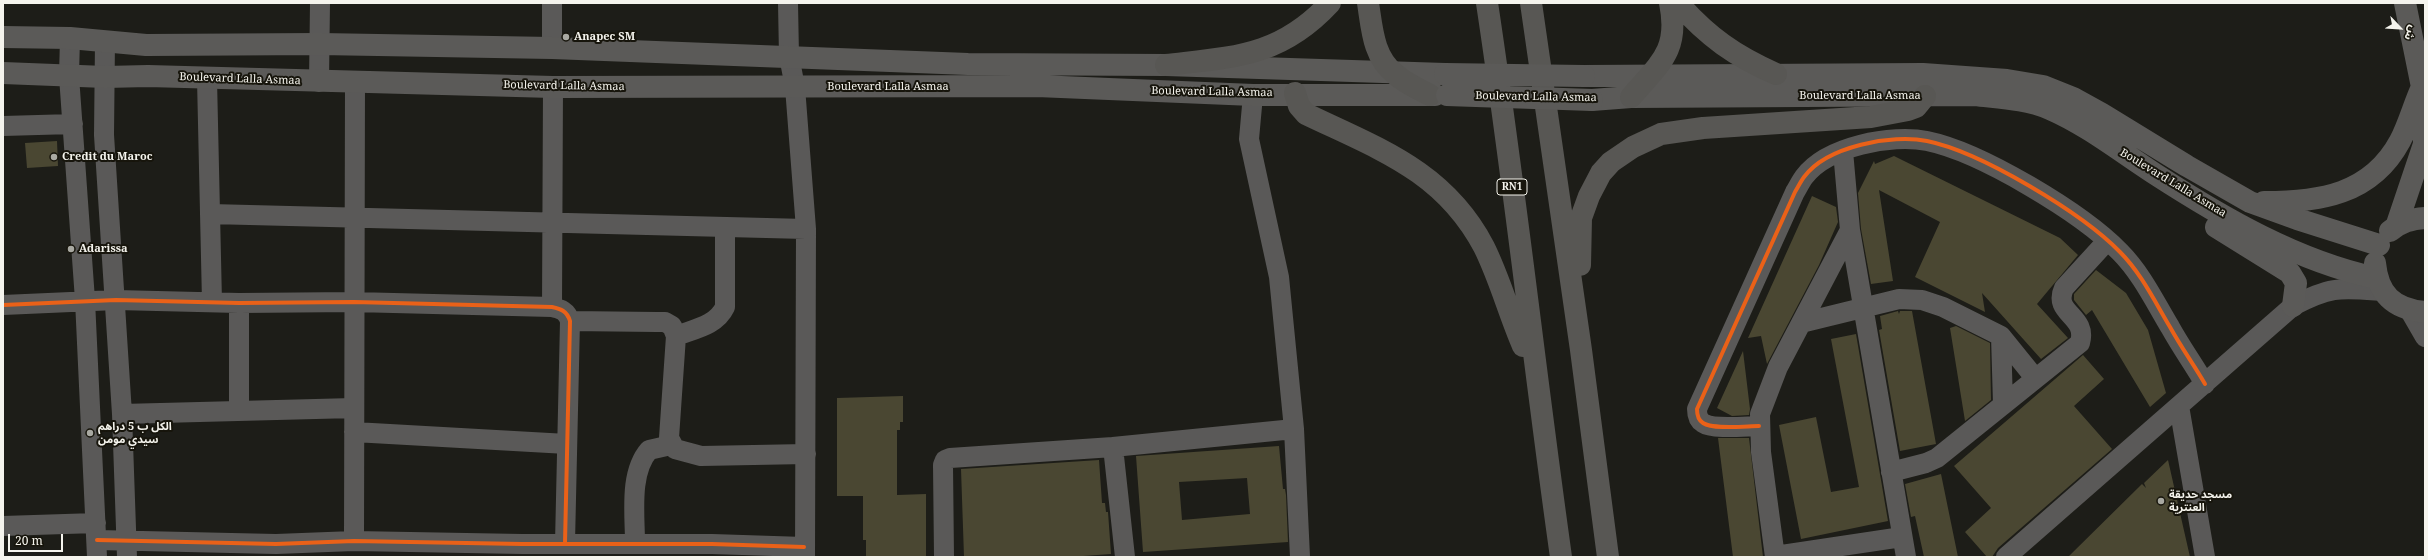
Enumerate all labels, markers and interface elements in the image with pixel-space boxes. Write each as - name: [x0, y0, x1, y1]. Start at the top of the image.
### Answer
- north arrow: [2380, 8, 2420, 48]
- text: ش: [2401, 23, 2421, 43]
- place label: Anapec SM: [574, 30, 635, 44]
- marker: Anapec SM: [561, 32, 571, 42]
- street label: Boulevard Lalla Asmaa: [179, 70, 301, 88]
- street label: Boulevard Lalla Asmaa: [503, 78, 625, 94]
- street label: Boulevard Lalla Asmaa: [827, 80, 949, 94]
- street label: Boulevard Lalla Asmaa: [1151, 84, 1273, 100]
- street label: Boulevard Lalla Asmaa: [1475, 89, 1597, 105]
- street label: Boulevard Lalla Asmaa: [1799, 89, 1921, 103]
- street label: Boulevard Lalla Asmaa: [2117, 146, 2229, 220]
- place label: Credit du Maroc: [62, 150, 152, 164]
- marker: Credit du Maroc: [49, 152, 59, 162]
- road number: RN1: [1497, 179, 1527, 195]
- place label: Adarissa: [79, 242, 128, 256]
- marker: Adarissa: [66, 244, 76, 254]
- place label: الكل ب 5 دراهم سيدي مومن: [98, 420, 172, 446]
- marker: الكل ب 5 دراهم سيدي مومن: [85, 428, 95, 438]
- place label: مسجد حديقة العنترية: [2169, 488, 2232, 514]
- marker: مسجد حديقة العنترية: [2156, 496, 2166, 506]
- scale bar: [10, 526, 65, 552]
- text: 20 m: [15, 532, 43, 549]

